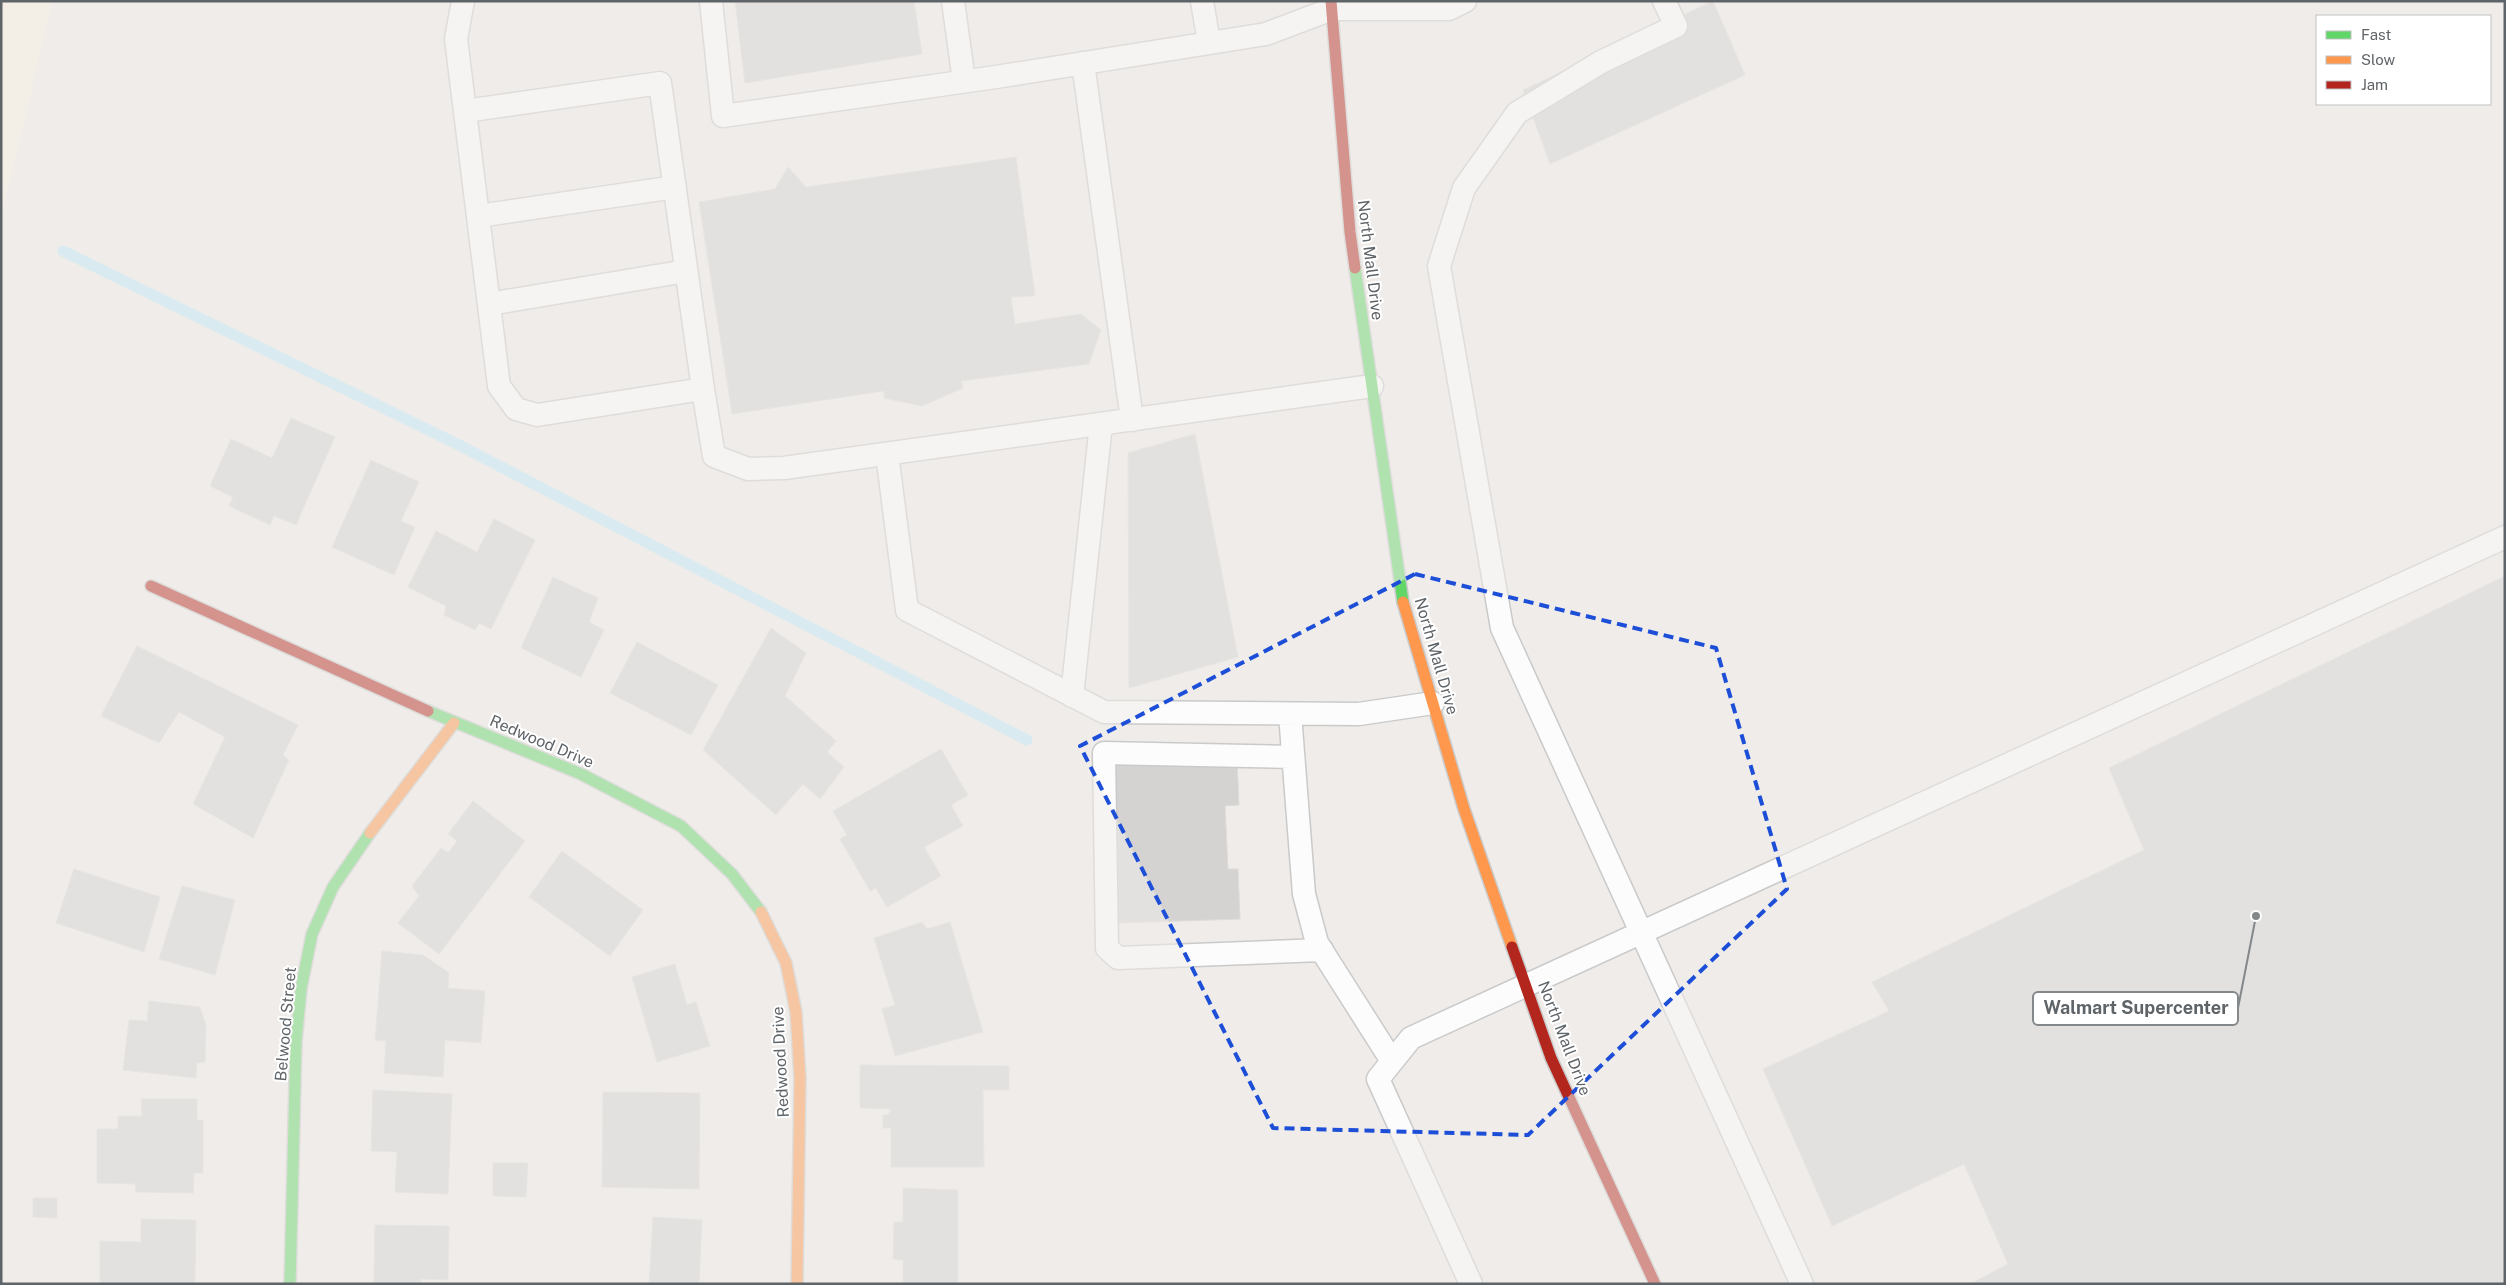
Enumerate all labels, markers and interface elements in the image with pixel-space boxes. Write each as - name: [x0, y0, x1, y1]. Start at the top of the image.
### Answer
- legend: [2316, 15, 2491, 105]
- text: Fast: [2361, 26, 2391, 43]
- text: Slow: [2361, 51, 2396, 68]
- text: Jam: [2361, 76, 2388, 93]
- street label: North Mall Drive: [1354, 199, 1387, 321]
- street label: North Mall Drive: [1411, 595, 1462, 717]
- street label: Redwood Drive: [487, 711, 597, 772]
- street label: Belwood Street: [271, 966, 300, 1082]
- street label: North Mall Drive: [1534, 978, 1595, 1098]
- callout: Walmart Supercenter: [2033, 992, 2238, 1025]
- text: Walmart Supercenter: [2043, 997, 2229, 1018]
- street label: Redwood Drive: [768, 1006, 793, 1118]

